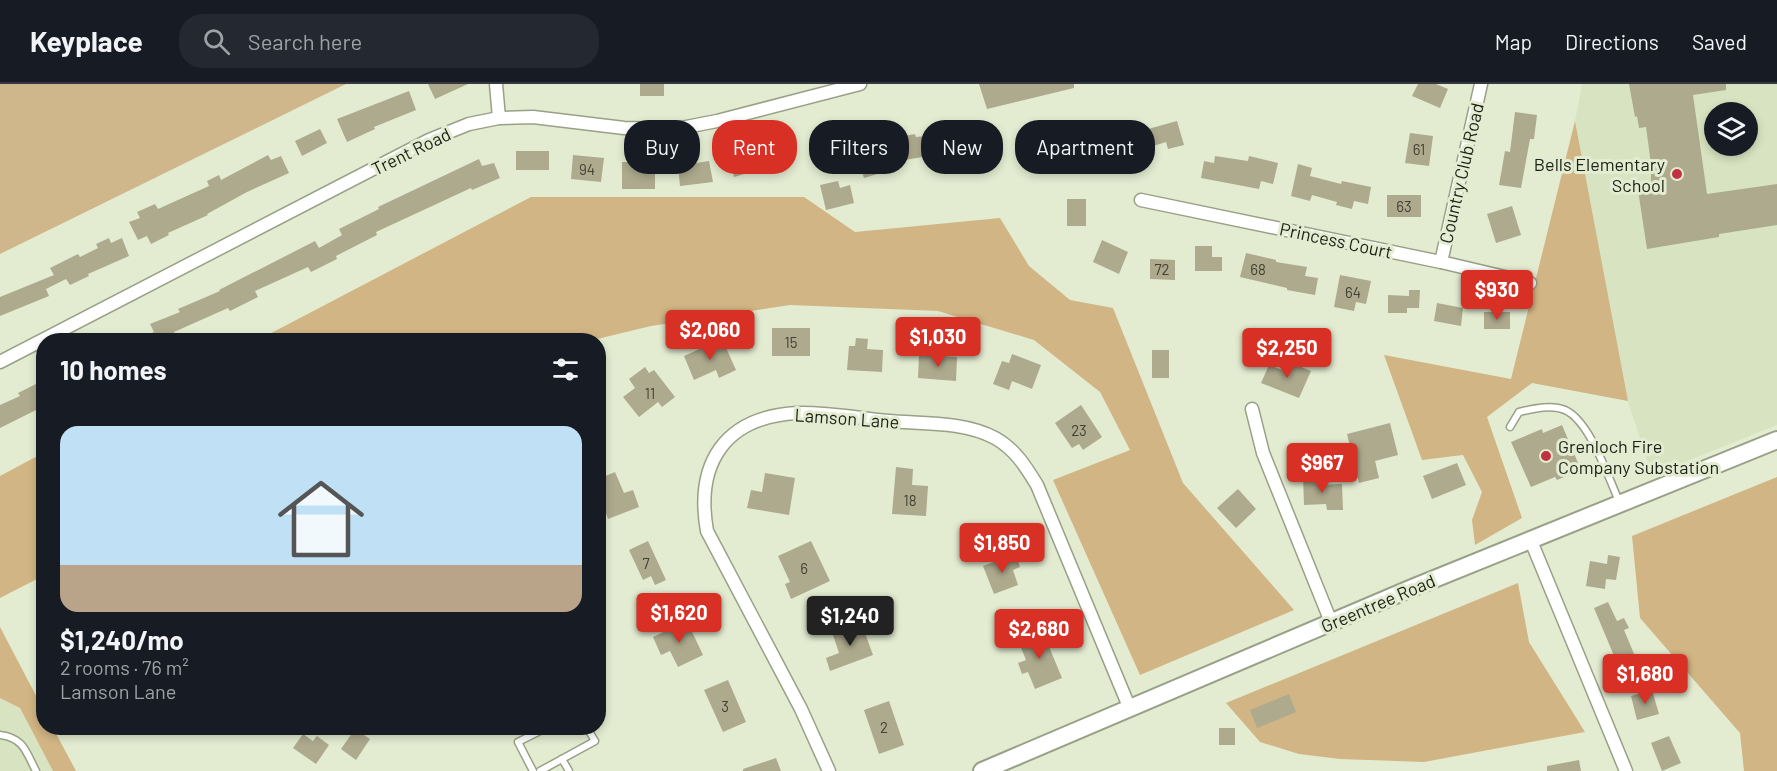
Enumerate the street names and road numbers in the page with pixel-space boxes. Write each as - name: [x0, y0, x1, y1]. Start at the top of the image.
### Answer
- street label: Country Club Road: [1434, 101, 1488, 245]
- street label: Trent Road: [368, 122, 454, 180]
- street label: Princess Court: [1278, 217, 1394, 263]
- street label: Lamson Lane: [794, 403, 900, 433]
- street label: Greentree Road: [1318, 569, 1438, 637]

